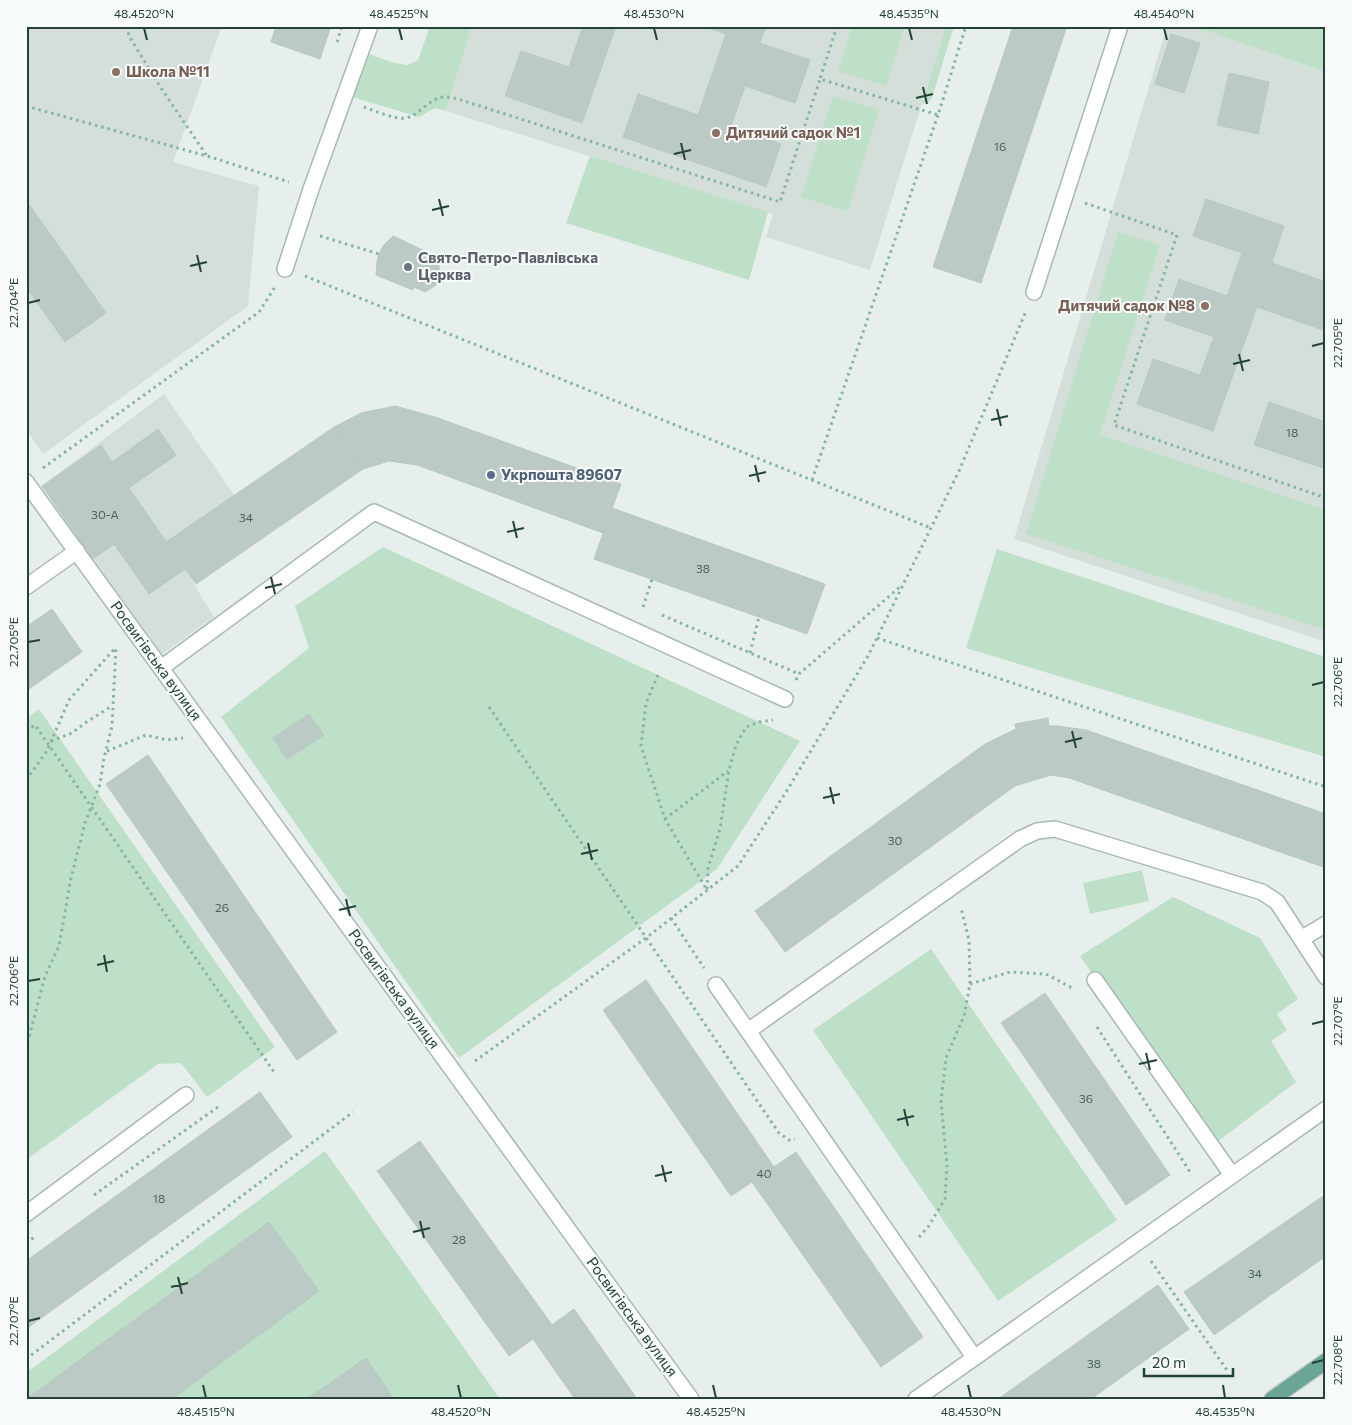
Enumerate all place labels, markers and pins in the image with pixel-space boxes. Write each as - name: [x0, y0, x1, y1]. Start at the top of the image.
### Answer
- place label: Школа №11: [126, 62, 210, 80]
- marker: Школа №11: [110, 66, 122, 78]
- place label: Дитячий садок №1: [726, 123, 860, 141]
- marker: Дитячий садок №1: [710, 127, 722, 139]
- place label: Свято-Петро-Павлівська Церква: [418, 248, 598, 283]
- marker: Свято-Петро-Павлівська Церква: [402, 261, 414, 273]
- place label: Дитячий садок №8: [1058, 296, 1195, 314]
- marker: Дитячий садок №8: [1199, 300, 1211, 312]
- place label: Укрпошта 89607: [501, 465, 622, 483]
- marker: Укрпошта 89607: [485, 469, 497, 481]

